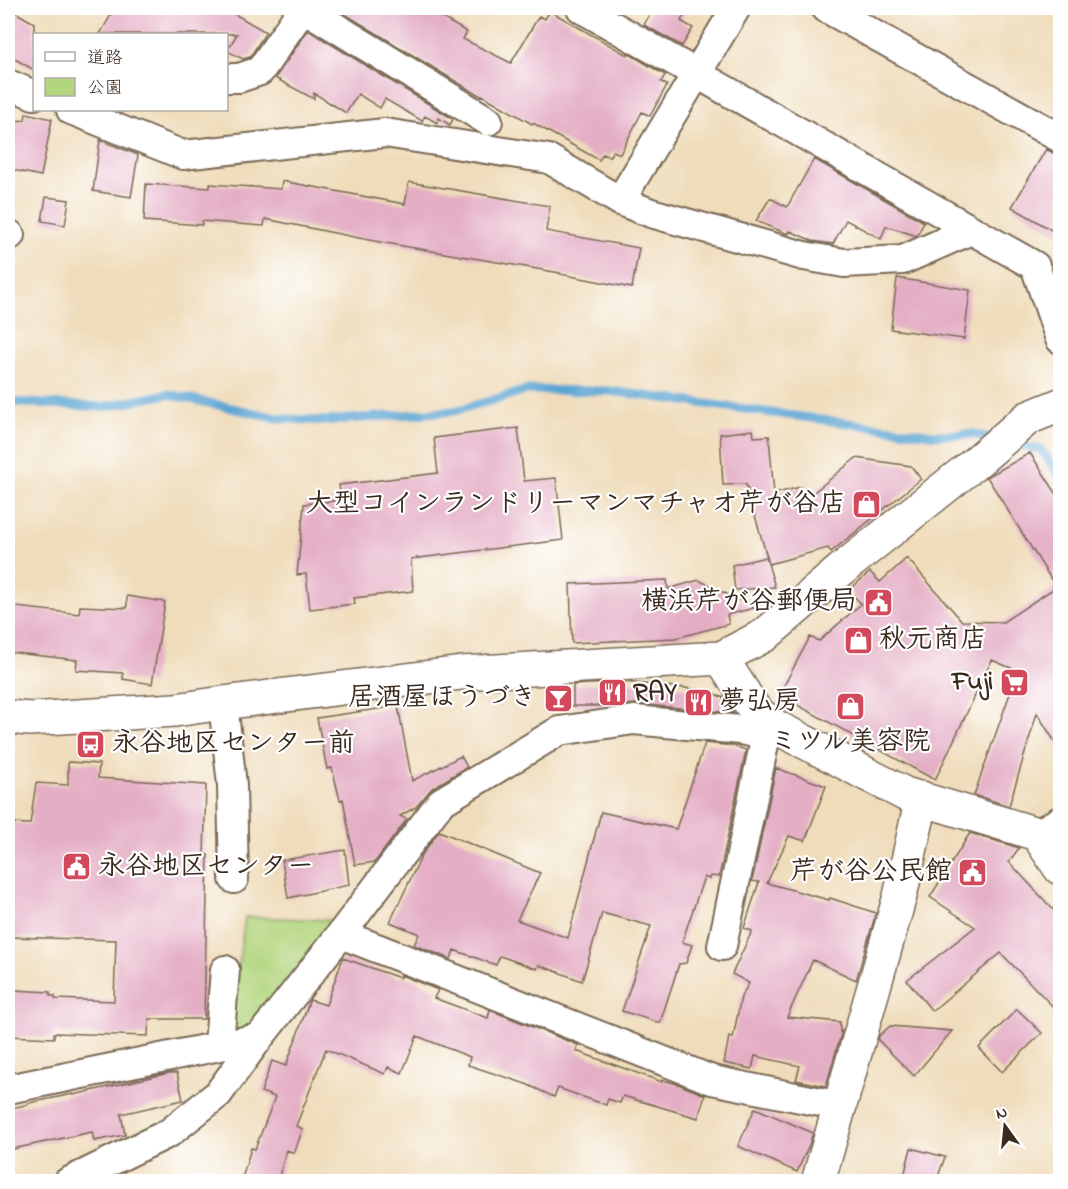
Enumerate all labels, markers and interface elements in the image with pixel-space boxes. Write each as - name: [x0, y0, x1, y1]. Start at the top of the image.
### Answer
- legend: [33, 33, 228, 111]
- text: 道路: [87, 46, 123, 72]
- text: 公園: [87, 76, 123, 102]
- place label: 大型コインランドリーマンマチャオ芹が谷店: [306, 485, 846, 524]
- shop icon: 大型コインランドリーマンマチャオ芹が谷店: [851, 488, 883, 520]
- place label: 横浜芹が谷郵便局: [641, 583, 857, 622]
- public building icon: 横浜芹が谷郵便局: [862, 586, 894, 618]
- place label: 秋元商店: [879, 621, 987, 660]
- shop icon: 秋元商店: [842, 624, 874, 656]
- place label: Fuji: [950, 663, 993, 702]
- supermarket icon: Fuji: [998, 666, 1030, 698]
- place label: RAY: [633, 674, 678, 713]
- restaurant icon: RAY: [596, 677, 628, 709]
- place label: 居酒屋ほうづき: [348, 679, 537, 718]
- bar icon: 居酒屋ほうづき: [542, 682, 574, 714]
- place label: 夢弘房: [719, 683, 800, 722]
- restaurant icon: 夢弘房: [682, 686, 714, 718]
- shop icon: ミツル美容院: [834, 691, 866, 723]
- place label: ミツル美容院: [770, 723, 930, 762]
- place label: 永谷地区センター前: [112, 725, 355, 764]
- bus stop icon: 永谷地区センター前: [75, 728, 107, 760]
- place label: 永谷地区センター: [98, 848, 314, 887]
- public building icon: 永谷地区センター: [61, 851, 93, 883]
- place label: 芹が谷公民館: [790, 853, 952, 892]
- public building icon: 芹が谷公民館: [957, 856, 989, 888]
- north arrow: [975, 1096, 1035, 1156]
- text: N: [993, 1100, 1010, 1126]

